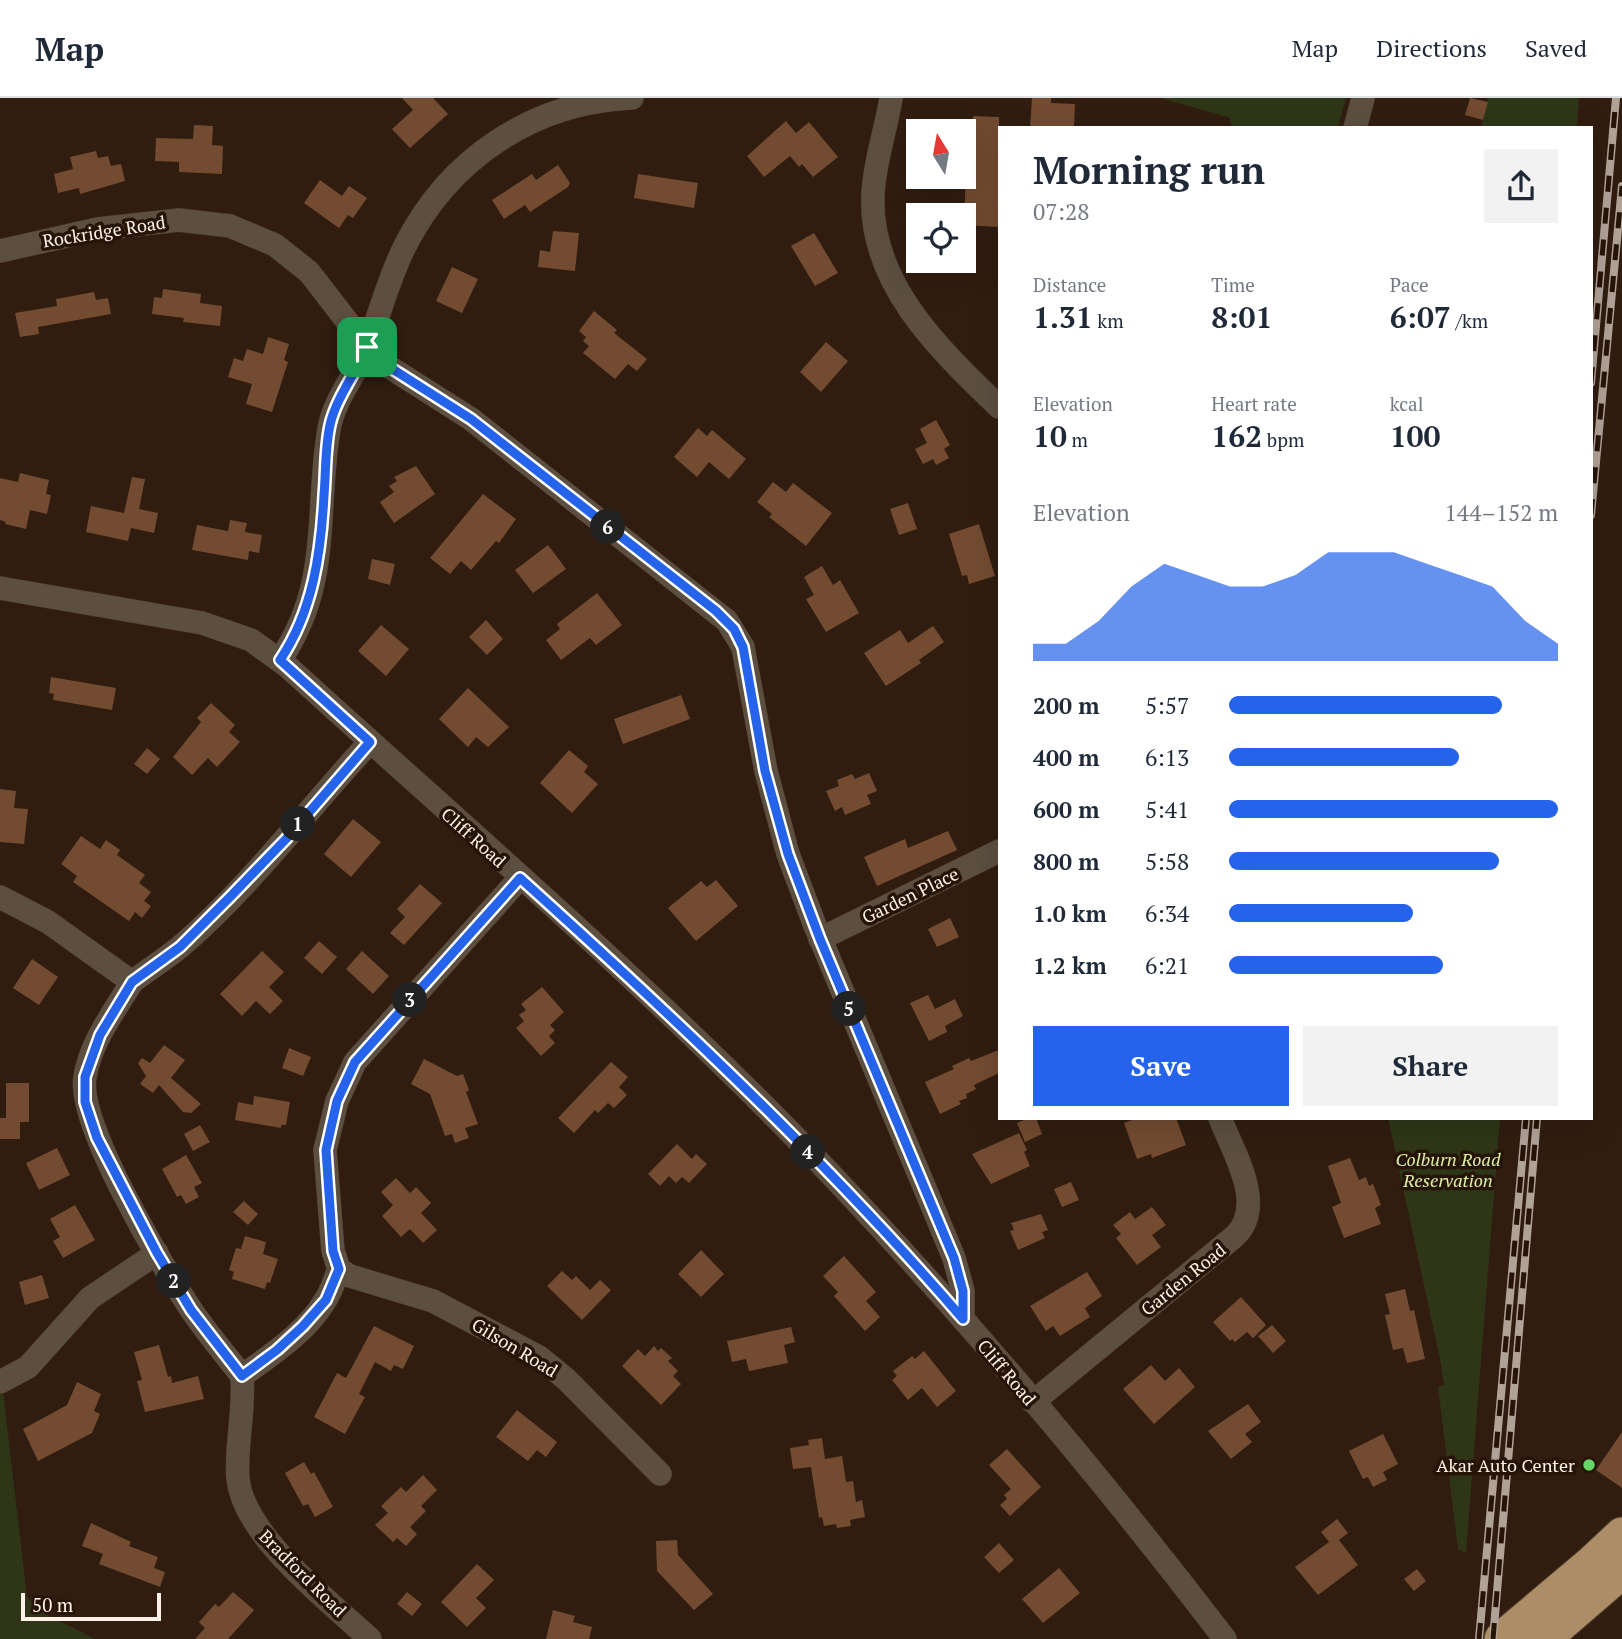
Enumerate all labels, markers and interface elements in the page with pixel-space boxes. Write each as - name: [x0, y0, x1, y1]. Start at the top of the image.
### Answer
- text: Map: [35, 27, 104, 70]
- text: Map: [1292, 32, 1338, 64]
- text: Directions: [1376, 32, 1487, 64]
- text: Saved: [1525, 32, 1587, 64]
- north arrow: [906, 119, 976, 189]
- map controls: [906, 119, 976, 273]
- text: Morning run: [1033, 145, 1265, 195]
- button: share: [1484, 149, 1558, 223]
- text: 07:28: [1033, 196, 1090, 227]
- button: locate: [906, 203, 976, 273]
- street label: Rockridge Road: [41, 209, 167, 253]
- text: Distance: [1033, 272, 1106, 297]
- text: Time: [1211, 272, 1255, 297]
- text: Pace: [1390, 272, 1429, 297]
- text: 1.31: [1033, 297, 1093, 337]
- text: 8:01: [1211, 297, 1272, 337]
- text: 6:07: [1390, 297, 1451, 337]
- text: km: [1093, 308, 1124, 333]
- text: /km: [1451, 308, 1488, 333]
- pin: [337, 317, 397, 377]
- icon: arrive: [348, 328, 386, 366]
- text: Elevation: [1033, 391, 1113, 416]
- text: Heart rate: [1211, 391, 1297, 416]
- text: kcal: [1390, 391, 1423, 416]
- text: 10: [1033, 416, 1067, 456]
- text: 162: [1211, 416, 1262, 456]
- text: 100: [1390, 416, 1441, 456]
- text: m: [1067, 427, 1088, 452]
- text: bpm: [1262, 427, 1304, 452]
- text: Elevation: [1033, 497, 1130, 528]
- text: 144–152 m: [1445, 497, 1558, 528]
- pin: 6: [590, 510, 626, 544]
- text: 6: [602, 514, 613, 539]
- text: 200 m: [1033, 690, 1099, 721]
- text: 5:57: [1145, 690, 1189, 721]
- text: 400 m: [1033, 742, 1099, 773]
- text: 6:13: [1145, 742, 1189, 773]
- text: 600 m: [1033, 794, 1099, 825]
- text: 5:41: [1145, 794, 1189, 825]
- street label: Cliff Road: [437, 802, 511, 872]
- pin: 1: [280, 806, 316, 842]
- text: 1: [292, 811, 303, 836]
- text: 800 m: [1033, 846, 1099, 877]
- text: 5:58: [1145, 846, 1189, 877]
- street label: Garden Place: [858, 861, 962, 929]
- text: 1.0 km: [1033, 898, 1107, 929]
- text: 6:34: [1145, 898, 1189, 929]
- text: 1.2 km: [1033, 950, 1107, 981]
- text: 6:21: [1145, 950, 1189, 981]
- pin: 3: [392, 982, 428, 1018]
- text: 3: [404, 987, 415, 1012]
- pin: 5: [832, 992, 866, 1026]
- text: 5: [843, 996, 854, 1021]
- button: Save: [1033, 1026, 1289, 1106]
- button: Share: [1303, 1026, 1558, 1106]
- pin: 4: [790, 1134, 826, 1170]
- text: 4: [802, 1139, 813, 1164]
- park label: Colburn Road Reservation: [1395, 1147, 1501, 1192]
- street label: Garden Road: [1136, 1237, 1230, 1321]
- pin: 2: [156, 1264, 192, 1298]
- text: 2: [168, 1268, 179, 1293]
- street label: Gilson Road: [468, 1312, 562, 1382]
- street label: Cliff Road: [972, 1334, 1042, 1410]
- place label: Akar Auto Center: [1436, 1453, 1575, 1477]
- marker: Akar Auto Center: [1581, 1457, 1597, 1473]
- street label: Bradford Road: [254, 1524, 352, 1622]
- scale bar: [21, 1590, 161, 1622]
- text: 50 m: [32, 1592, 73, 1617]

